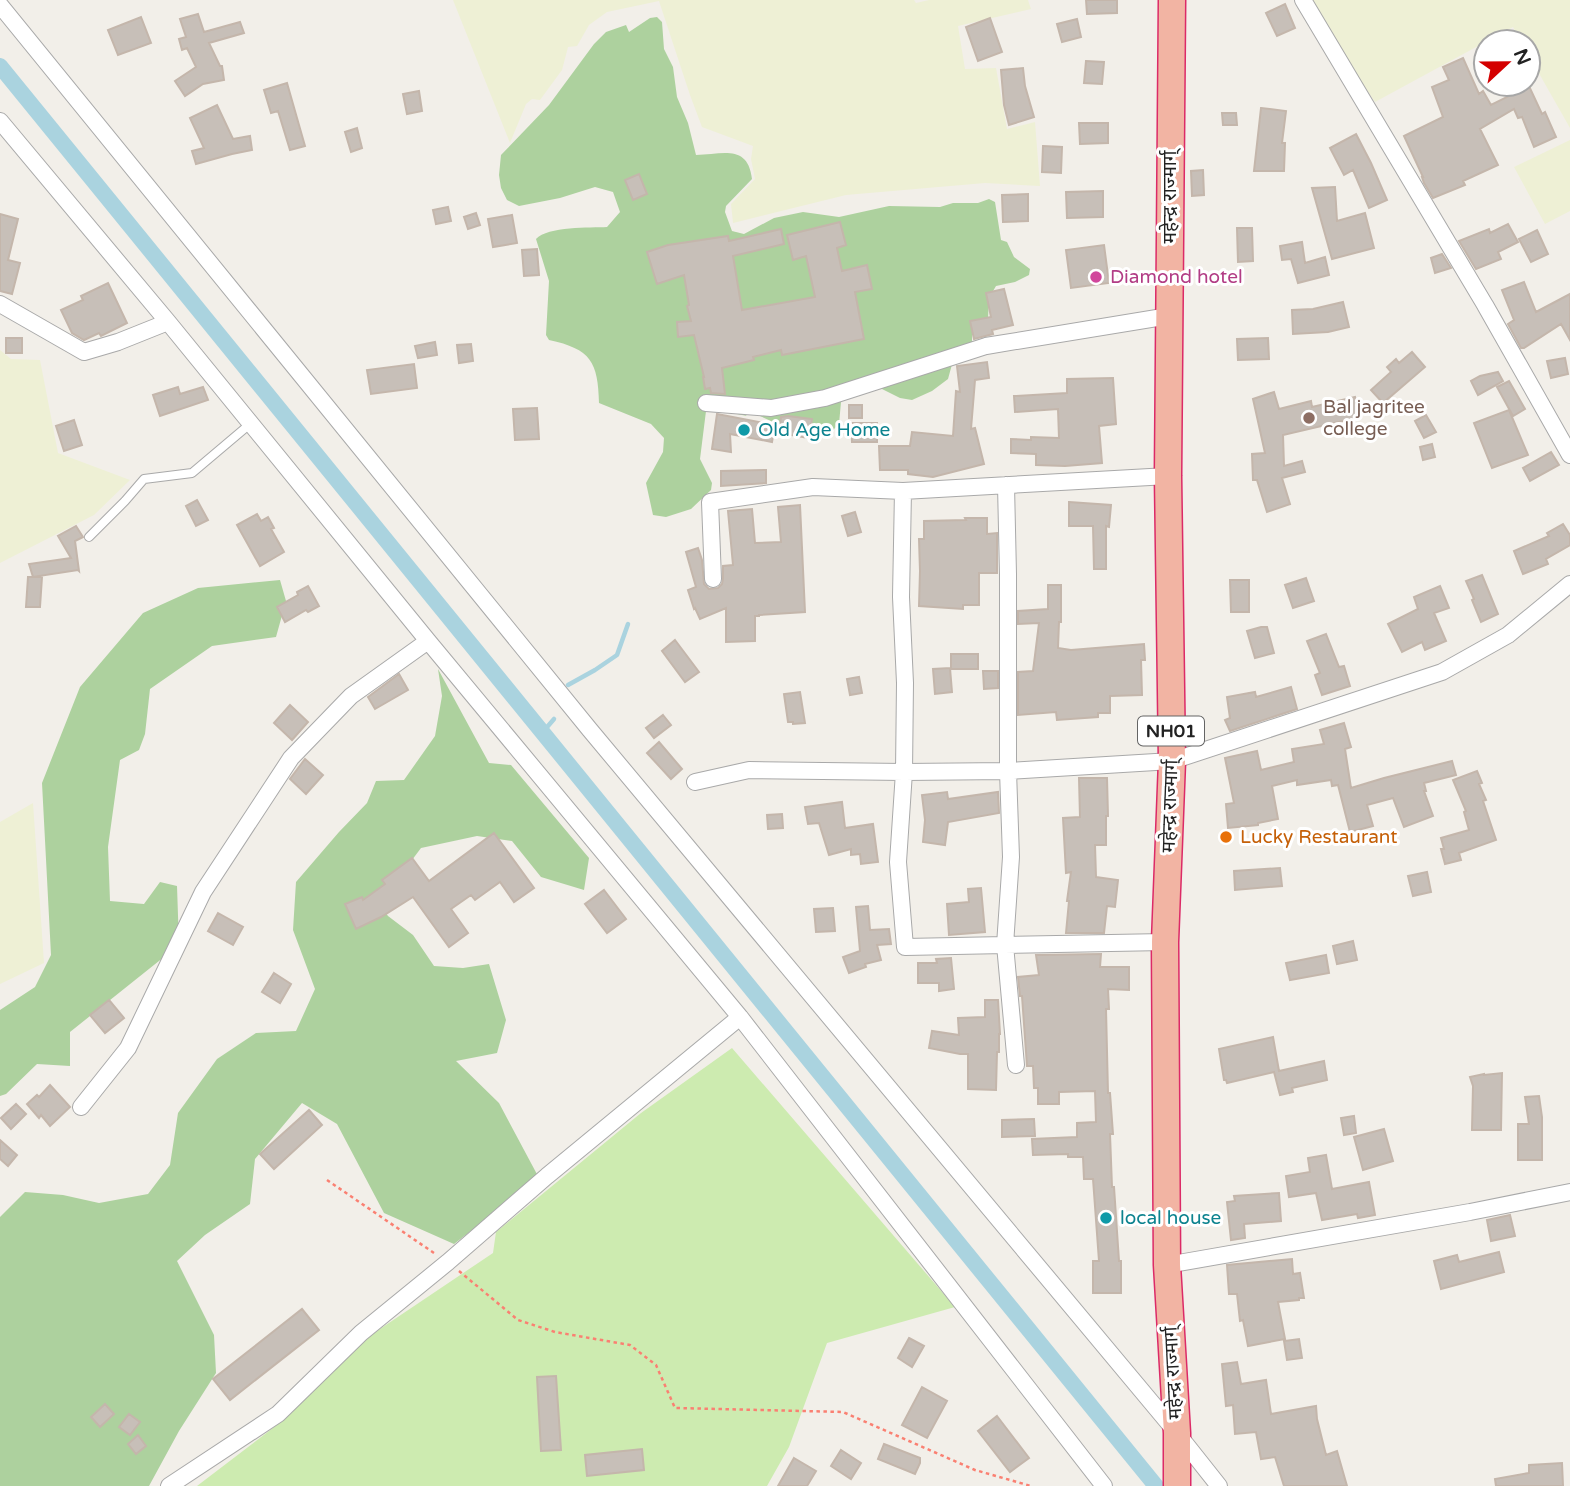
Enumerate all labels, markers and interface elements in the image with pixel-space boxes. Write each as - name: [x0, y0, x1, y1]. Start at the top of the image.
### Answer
- north arrow: [1472, 28, 1542, 98]
- text: N: [1509, 46, 1535, 68]
- street label: महेन्द्र राज्मार्ग्: [1158, 148, 1181, 243]
- place label: Diamond hotel: [1110, 266, 1243, 288]
- marker: Diamond hotel: [1088, 269, 1104, 285]
- place label: Bal jagritee college: [1323, 396, 1425, 440]
- marker: Bal jagritee college: [1301, 410, 1317, 426]
- place label: Old Age Home: [758, 419, 890, 441]
- marker: Old Age Home: [736, 422, 752, 438]
- road number: NH01: [1138, 716, 1204, 746]
- street label: महेन्द्र राज्मार्ग्: [1156, 756, 1183, 853]
- place label: Lucky Restaurant: [1240, 826, 1397, 848]
- marker: Lucky Restaurant: [1218, 829, 1234, 845]
- place label: local house: [1120, 1207, 1221, 1229]
- marker: local house: [1098, 1210, 1114, 1226]
- street label: महेन्द्र राज्मार्ग्: [1158, 1323, 1186, 1420]

